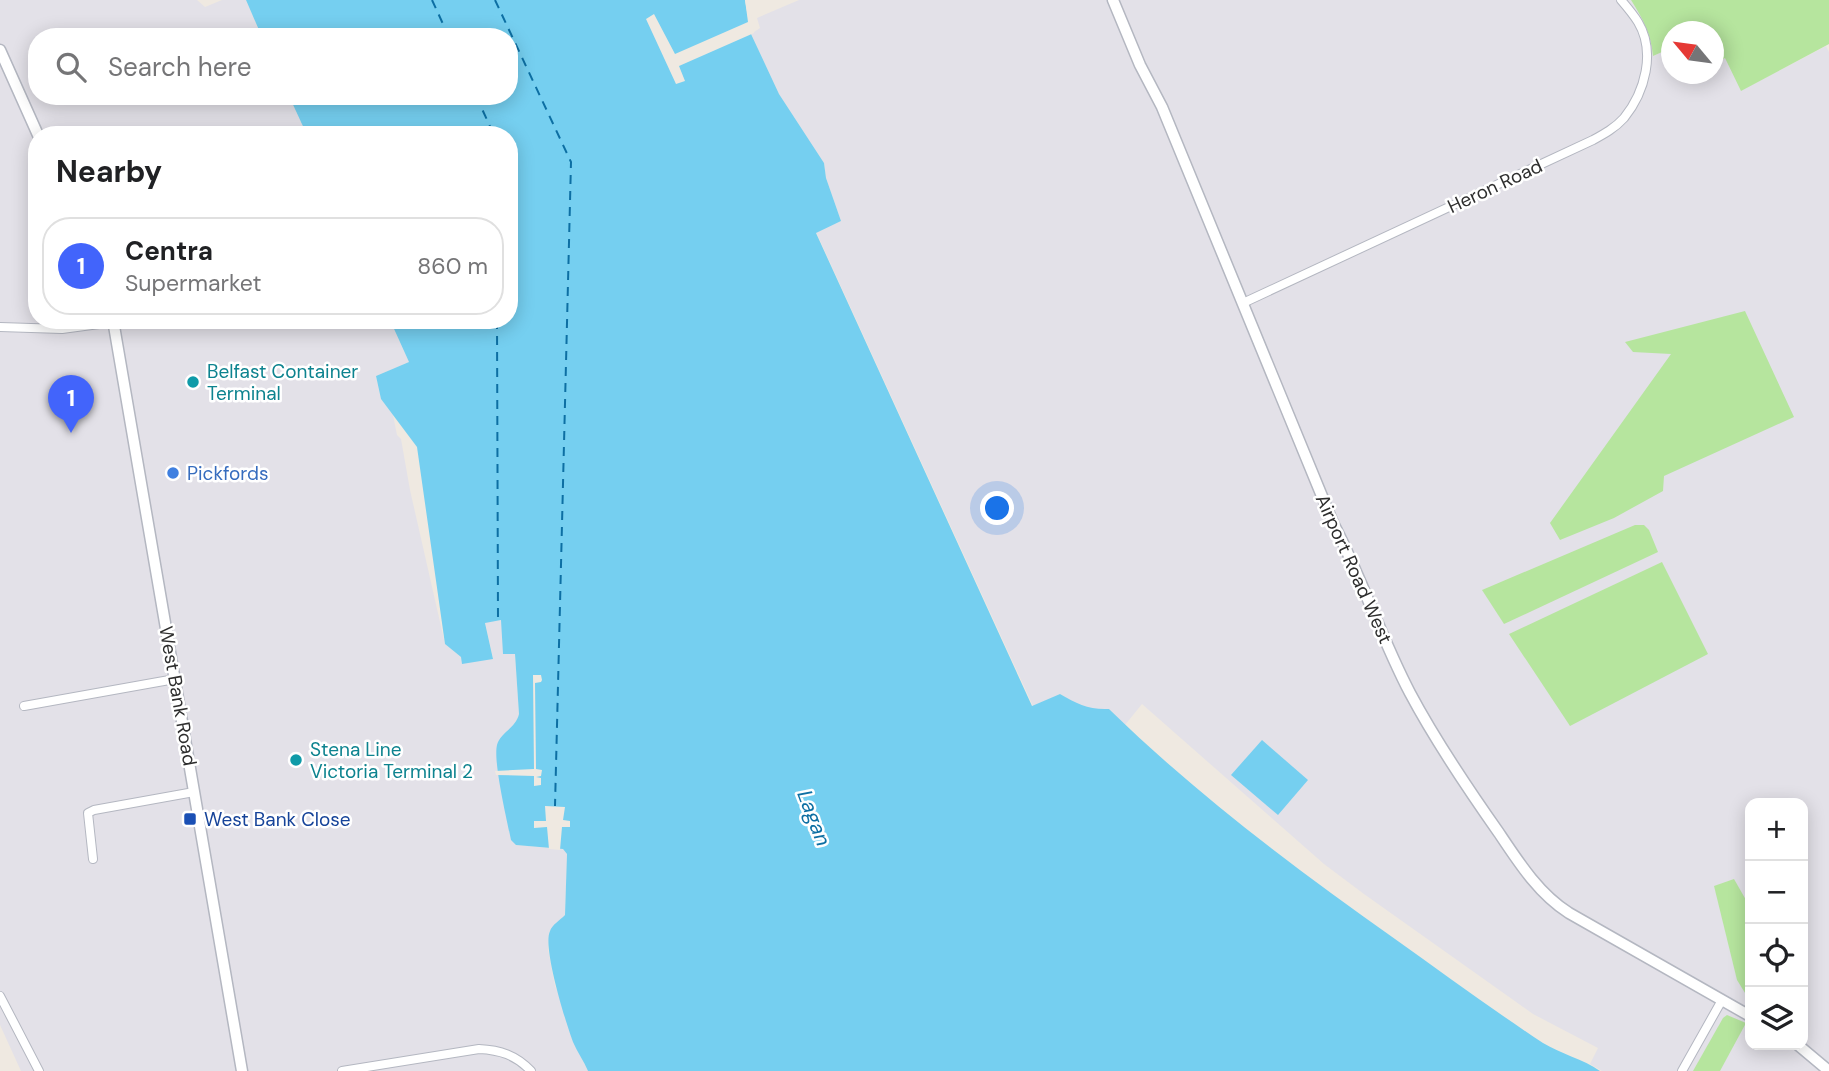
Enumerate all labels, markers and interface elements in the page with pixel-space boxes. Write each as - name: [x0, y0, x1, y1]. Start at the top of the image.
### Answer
- north arrow: [1661, 21, 1724, 84]
- search box: [28, 28, 518, 105]
- icon: search: [52, 48, 90, 86]
- text: Search here: [108, 50, 251, 84]
- text: Nearby: [56, 152, 162, 191]
- street label: Heron Road: [1444, 153, 1546, 219]
- text: Centra: [125, 234, 213, 268]
- text: 1: [77, 251, 85, 281]
- text: 860 m: [417, 251, 488, 281]
- text: Supermarket: [125, 268, 261, 298]
- place label: Belfast Container Terminal: [207, 359, 358, 406]
- marker: Belfast Container Terminal: [185, 374, 201, 390]
- pin: 1: [48, 375, 94, 433]
- place label: Pickfords: [187, 461, 269, 486]
- marker: Pickfords: [165, 465, 181, 481]
- street label: Airport Road West: [1310, 490, 1398, 648]
- your location: [980, 491, 1014, 525]
- street label: West Bank Road: [153, 624, 203, 768]
- place label: Stena Line Victoria Terminal 2: [310, 737, 473, 784]
- marker: Stena Line Victoria Terminal 2: [288, 752, 304, 768]
- water label: Lagan: [791, 786, 837, 850]
- map controls: [1745, 798, 1808, 1050]
- button: +: [1745, 798, 1808, 861]
- place label: West Bank Close: [204, 807, 351, 832]
- marker: West Bank Close: [182, 811, 198, 827]
- button: −: [1745, 861, 1808, 924]
- button: locate: [1745, 924, 1808, 987]
- button: layers: [1745, 987, 1808, 1050]

